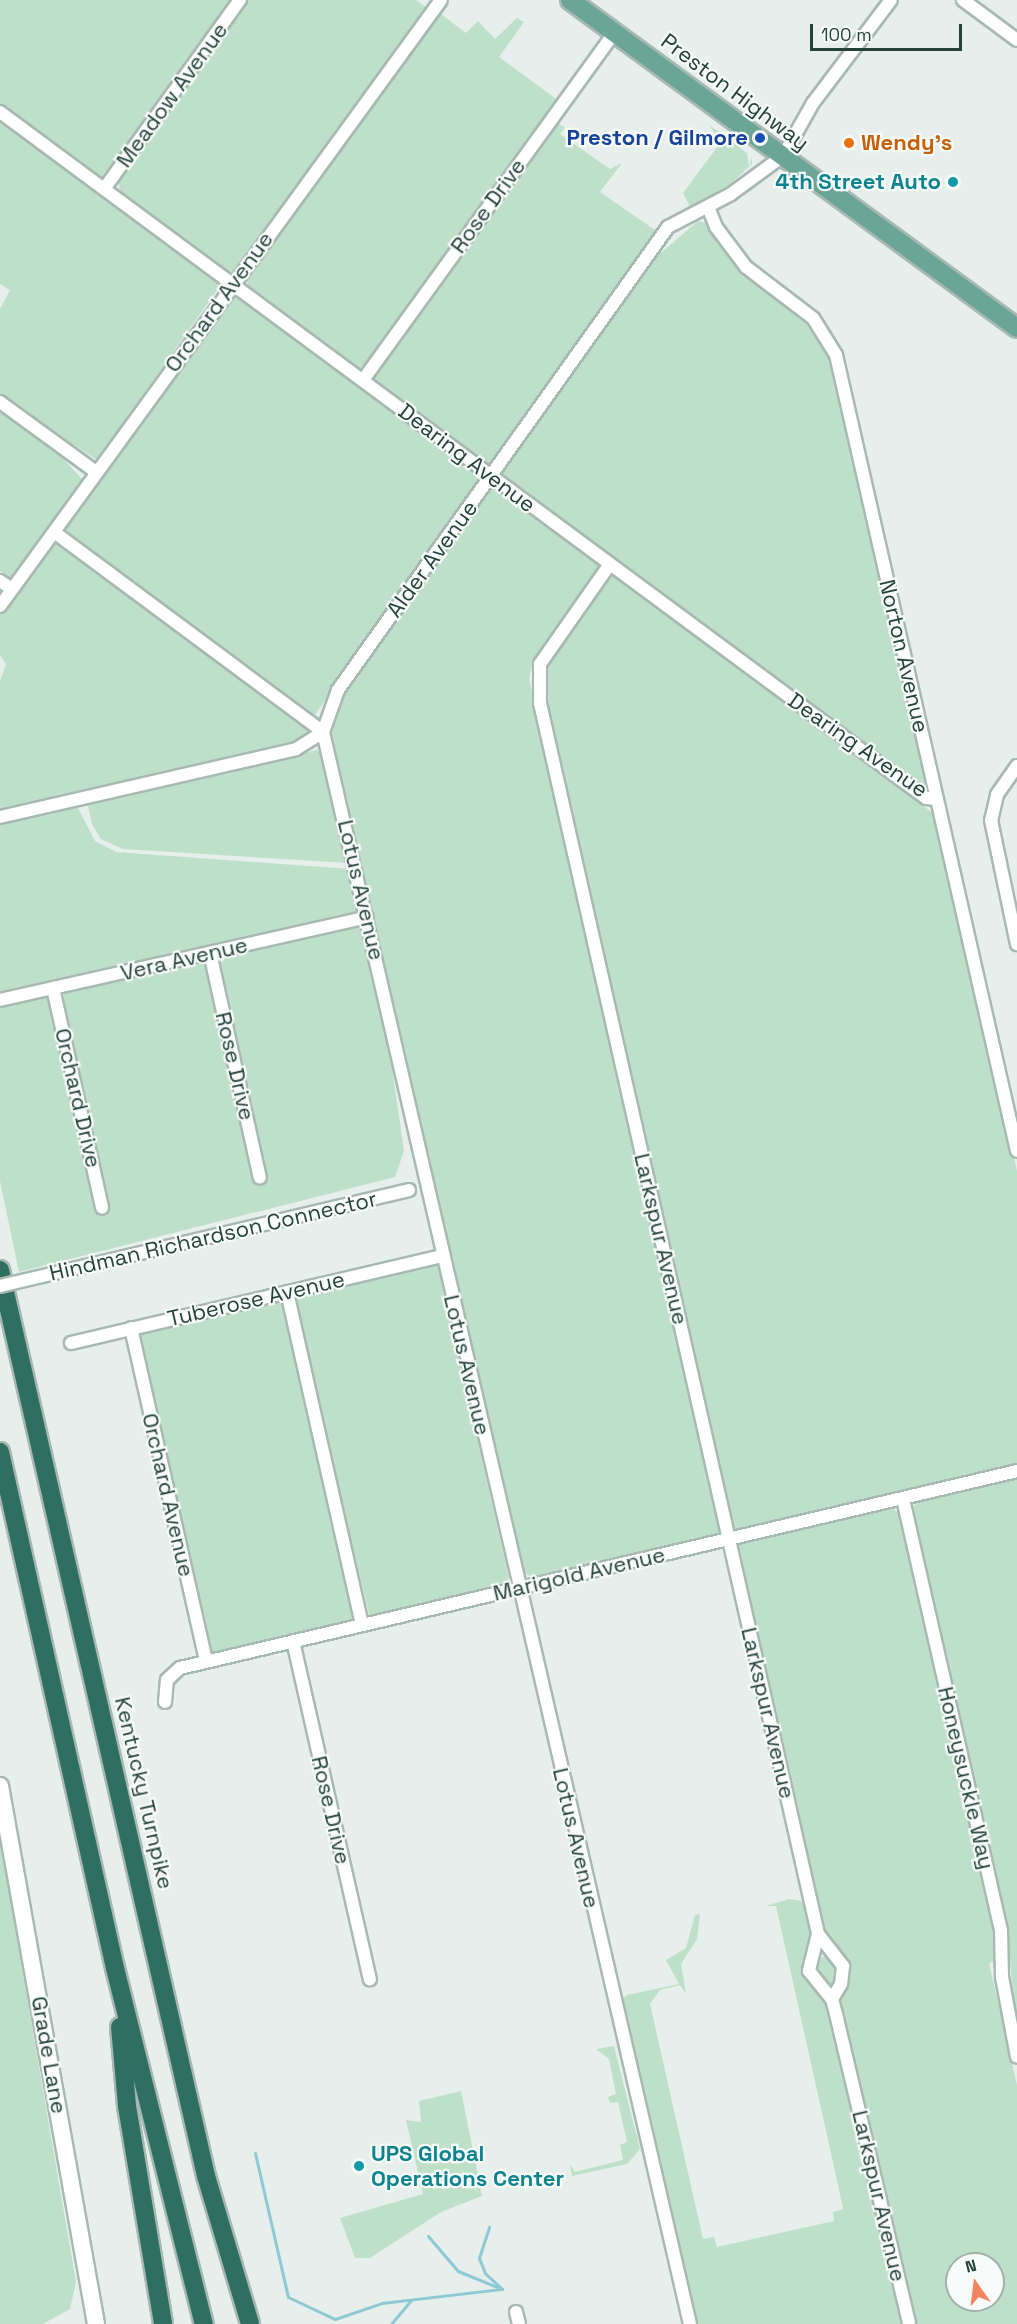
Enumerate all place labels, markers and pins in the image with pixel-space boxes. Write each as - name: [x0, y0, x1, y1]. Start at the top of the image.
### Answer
- place label: Preston / Gilmore: [567, 125, 748, 151]
- place label: Wendy's: [861, 130, 952, 156]
- marker: Preston / Gilmore: [753, 131, 767, 145]
- marker: Wendy's: [842, 136, 856, 150]
- place label: 4th Street Auto: [775, 169, 941, 195]
- marker: 4th Street Auto: [946, 175, 960, 189]
- place label: UPS Global Operations Center: [371, 2140, 564, 2192]
- marker: UPS Global Operations Center: [352, 2159, 366, 2173]

